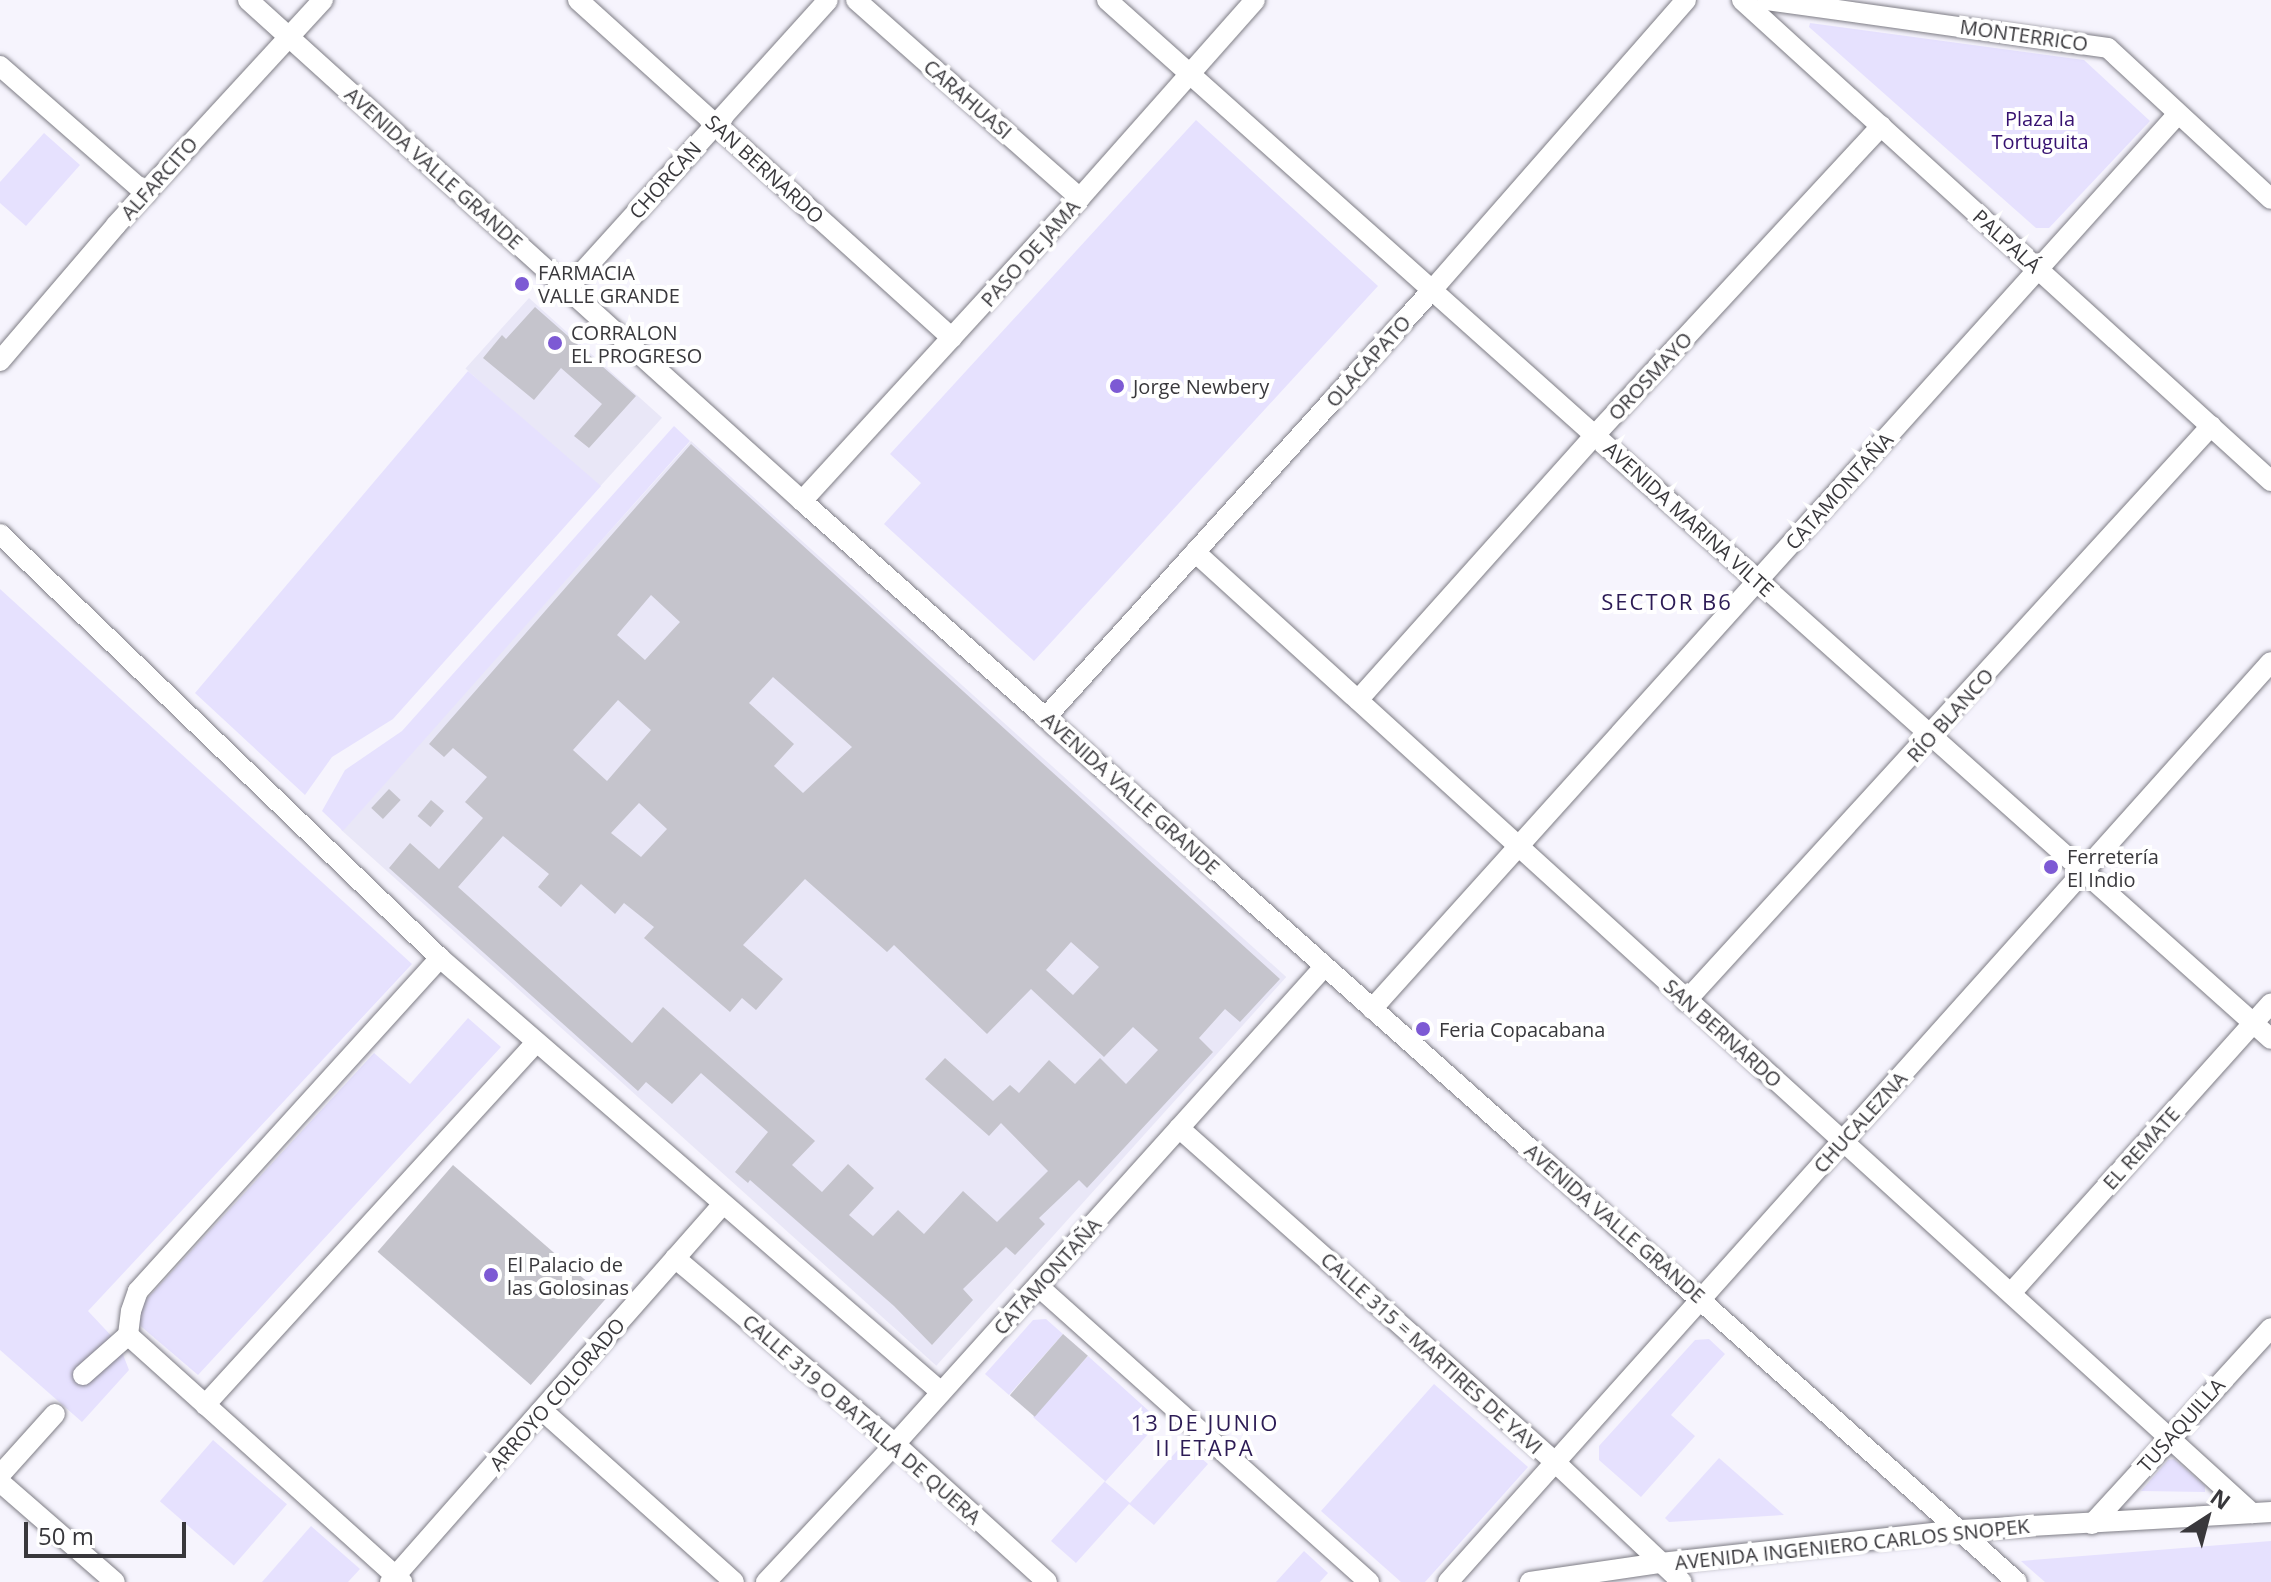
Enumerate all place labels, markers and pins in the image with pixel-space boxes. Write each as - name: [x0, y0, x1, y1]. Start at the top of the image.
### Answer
- place label: FARMACIA VALLE GRANDE: [538, 260, 680, 307]
- marker: FARMACIA VALLE GRANDE: [513, 275, 531, 293]
- place label: CORRALON EL PROGRESO: [571, 320, 702, 367]
- marker: CORRALON EL PROGRESO: [546, 334, 564, 352]
- place label: Jorge Newbery: [1133, 374, 1269, 398]
- marker: Jorge Newbery: [1108, 377, 1126, 395]
- place label: Ferretería El Indio: [2067, 844, 2159, 891]
- marker: Ferretería El Indio: [2042, 858, 2060, 876]
- place label: Feria Copacabana: [1439, 1017, 1605, 1041]
- marker: Feria Copacabana: [1414, 1020, 1432, 1038]
- place label: El Palacio de las Golosinas: [507, 1252, 629, 1299]
- marker: El Palacio de las Golosinas: [482, 1266, 500, 1284]

